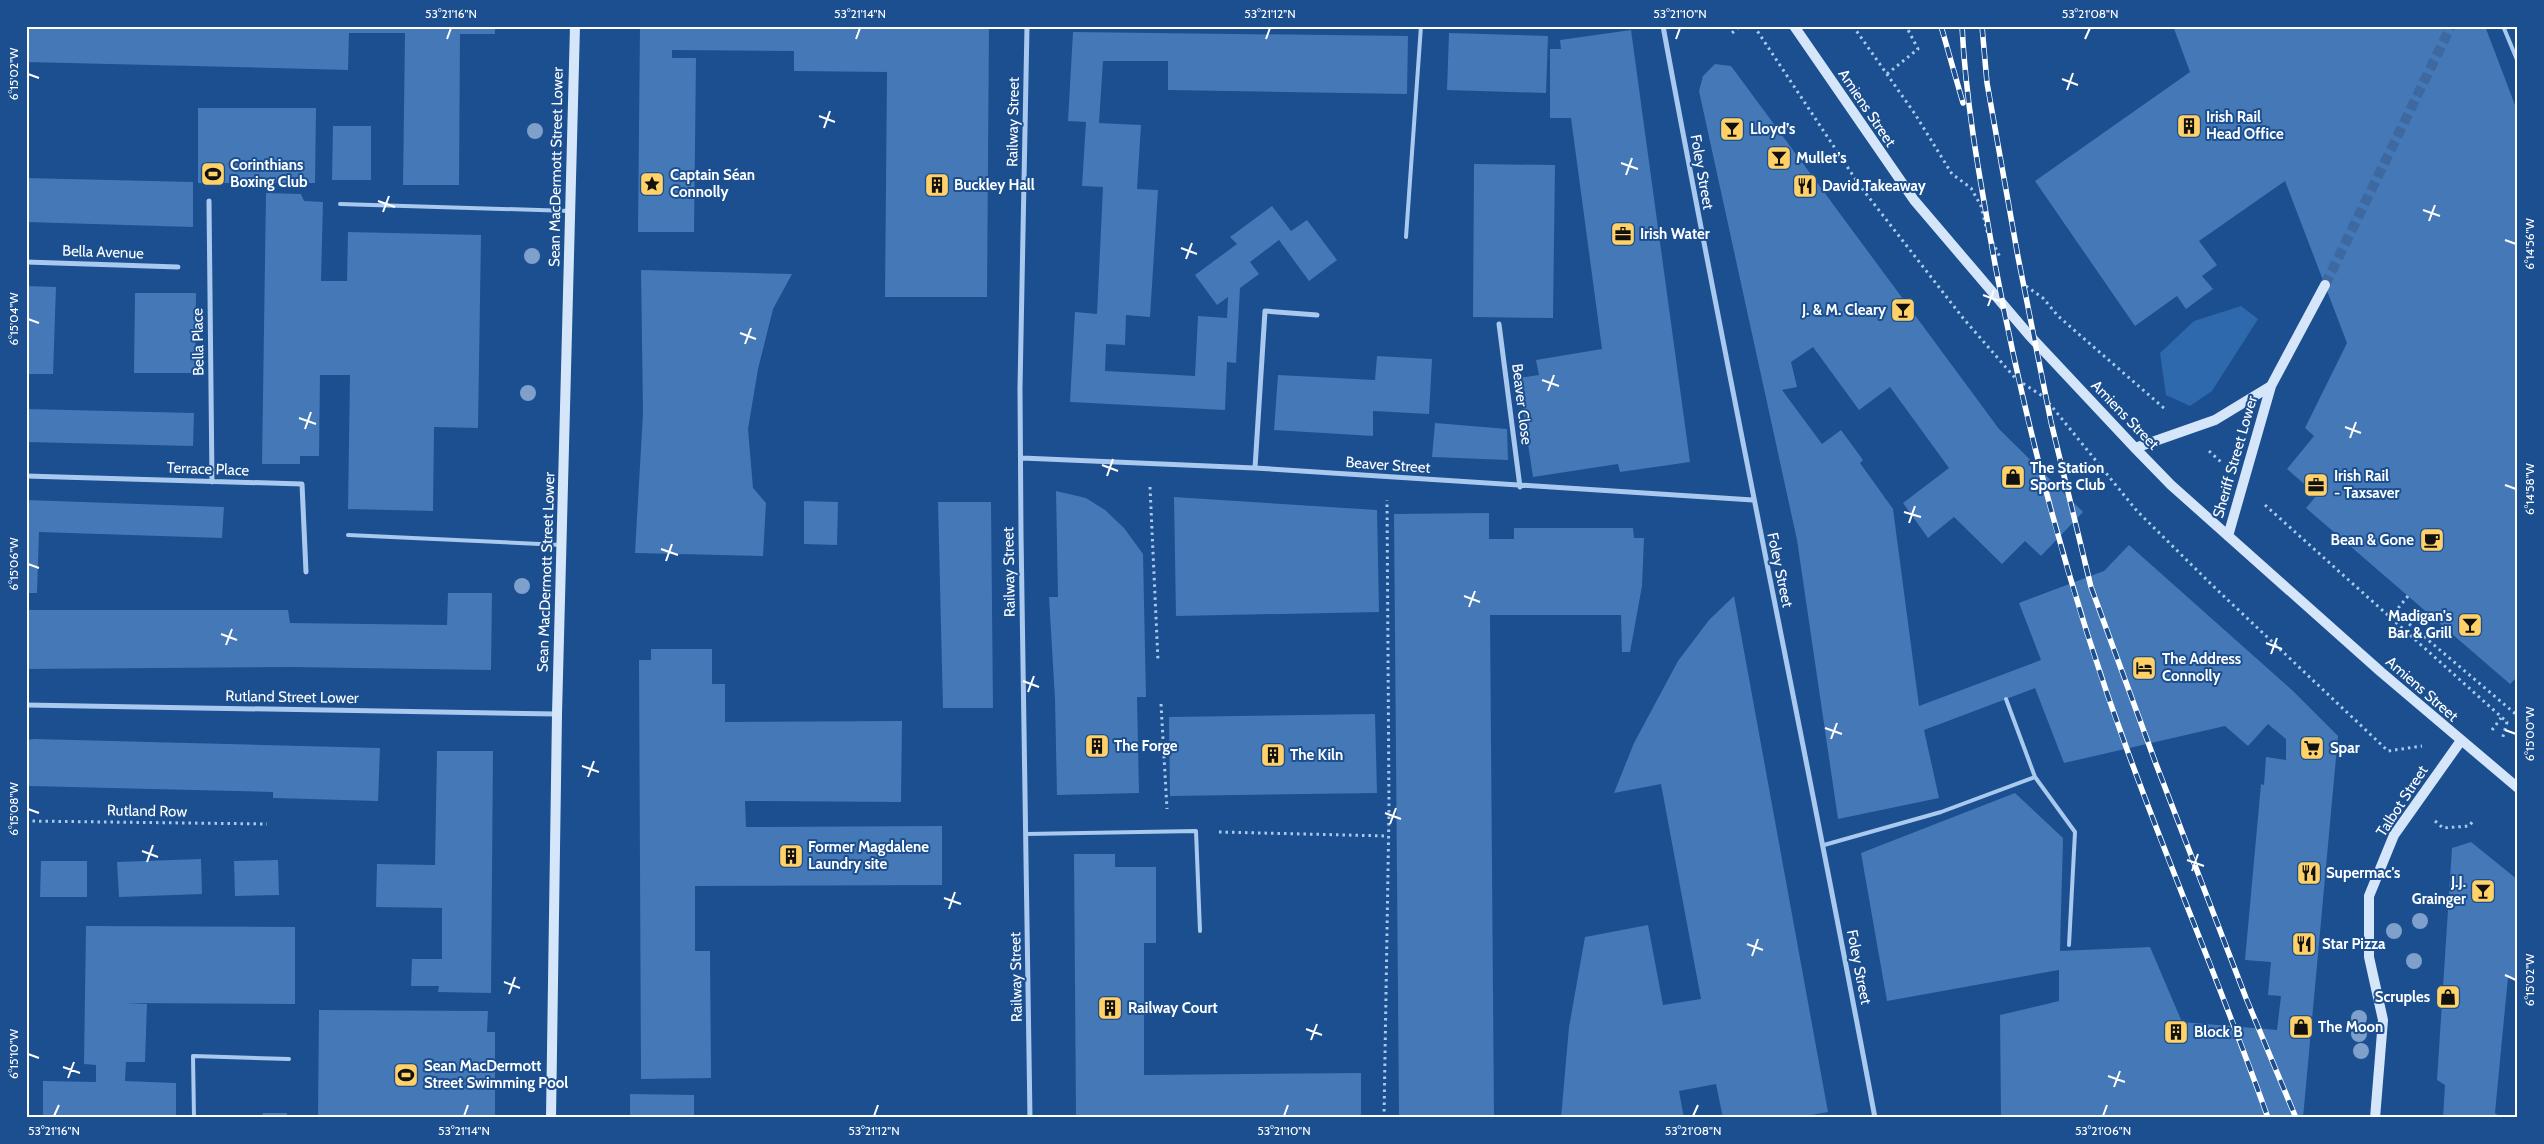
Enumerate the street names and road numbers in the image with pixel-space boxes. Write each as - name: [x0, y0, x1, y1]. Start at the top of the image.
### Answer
- street label: Amiens Street: [1834, 66, 1900, 150]
- street label: Sean MacDermott Street Lower: [545, 67, 567, 267]
- street label: Railway Street: [1003, 77, 1023, 167]
- street label: Foley Street: [1687, 133, 1717, 211]
- street label: Bella Avenue: [62, 242, 145, 262]
- street label: Bella Place: [188, 308, 208, 376]
- street label: Beaver Close: [1508, 362, 1536, 446]
- street label: Amiens Street: [2087, 376, 2163, 454]
- street label: Sheriff Street Lower: [2209, 394, 2261, 520]
- street label: Beaver Street: [1345, 453, 1431, 477]
- street label: Terrace Place: [166, 459, 250, 479]
- street label: Sean MacDermott Street Lower: [534, 471, 558, 672]
- street label: Railway Street: [999, 527, 1019, 617]
- street label: Foley Street: [1763, 531, 1797, 609]
- street label: Amiens Street: [2382, 653, 2462, 725]
- street label: Rutland Street Lower: [225, 687, 359, 707]
- street label: Talbot Street: [2372, 762, 2432, 840]
- street label: Rutland Row: [107, 801, 187, 821]
- street label: Foley Street: [1843, 928, 1875, 1006]
- street label: Railway Street: [1006, 932, 1026, 1022]

